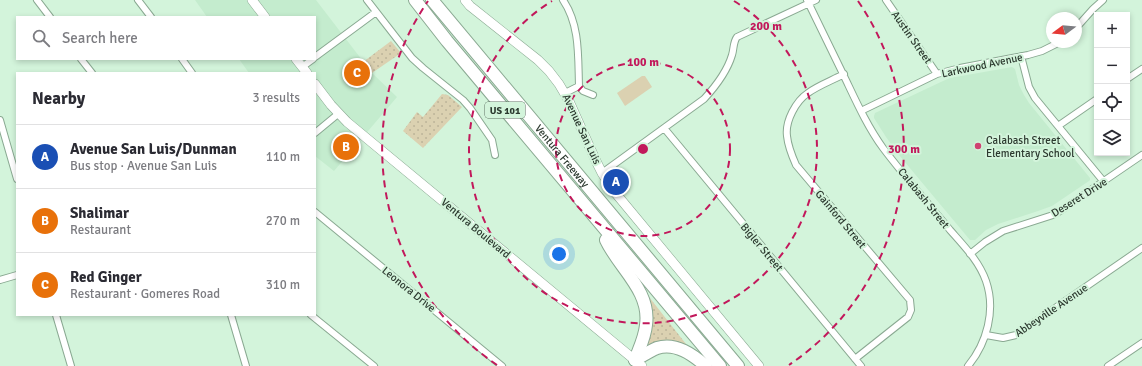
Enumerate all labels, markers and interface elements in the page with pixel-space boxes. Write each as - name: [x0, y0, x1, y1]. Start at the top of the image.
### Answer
- street label: Austin Street: [889, 8, 935, 66]
- north arrow: [1046, 12, 1082, 48]
- map controls: [1094, 12, 1130, 156]
- button: +: [1094, 12, 1130, 48]
- search box: [16, 16, 316, 60]
- text: 200 m: [750, 19, 782, 34]
- icon: search: [30, 27, 52, 49]
- text: Search here: [62, 29, 138, 47]
- button: −: [1094, 48, 1130, 84]
- street label: Larkwood Avenue: [940, 51, 1024, 80]
- text: 100 m: [627, 55, 659, 70]
- pin: C: [344, 58, 370, 88]
- button: locate: [1094, 84, 1130, 120]
- text: Nearby: [32, 88, 85, 109]
- text: 3 results: [252, 90, 300, 106]
- street label: Avenue San Luis: [560, 92, 604, 167]
- road number: US 101: [485, 102, 525, 118]
- button: layers: [1094, 120, 1130, 156]
- street label: Ventura Freeway: [532, 122, 592, 191]
- pin: B: [333, 132, 359, 162]
- place label: Calabash Street Elementary School: [986, 134, 1074, 160]
- text: Avenue San Luis/Dunman: [70, 140, 237, 158]
- marker: Calabash Street Elementary School: [973, 141, 983, 151]
- centre of rings: [636, 142, 650, 156]
- text: 300 m: [888, 142, 920, 157]
- text: A: [41, 149, 49, 165]
- text: 110 m: [266, 149, 300, 165]
- text: Bus stop · Avenue San Luis: [70, 158, 217, 174]
- street label: Calabash Street: [895, 165, 952, 231]
- pin: A: [603, 167, 629, 197]
- street label: Deseret Drive: [1049, 175, 1109, 220]
- street label: Gainford Street: [813, 188, 869, 251]
- street label: Ventura Boulevard: [438, 196, 513, 261]
- text: Shalimar: [70, 204, 129, 222]
- text: B: [41, 213, 49, 229]
- text: 270 m: [266, 213, 300, 229]
- street label: Bigler Street: [738, 220, 786, 274]
- text: Restaurant: [70, 222, 131, 238]
- your location: [549, 244, 569, 264]
- street label: Leonora Drive: [379, 264, 438, 315]
- text: Red Ginger: [70, 268, 142, 286]
- text: C: [41, 277, 49, 293]
- text: 310 m: [266, 277, 300, 293]
- street label: Abbeyville Avenue: [1012, 281, 1090, 340]
- text: Restaurant · Gomeres Road: [70, 286, 220, 302]

